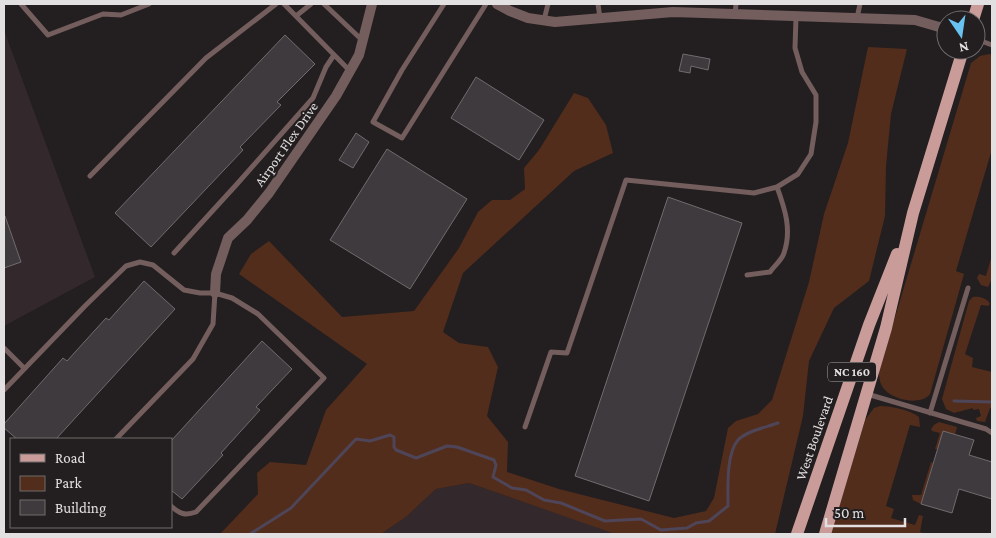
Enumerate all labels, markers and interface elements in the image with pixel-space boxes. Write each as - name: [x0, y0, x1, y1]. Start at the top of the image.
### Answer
- north arrow: [936, 10, 986, 60]
- text: N: [957, 39, 970, 57]
- street label: Airport Flex Drive: [251, 99, 321, 189]
- road number: NC 160: [828, 362, 876, 382]
- street label: West Boulevard: [792, 393, 836, 482]
- legend: [10, 438, 172, 528]
- text: Road: [55, 450, 86, 466]
- text: Park: [55, 475, 82, 491]
- scale bar: [826, 496, 905, 528]
- text: Building: [55, 500, 106, 517]
- text: 50 m: [834, 505, 864, 521]

